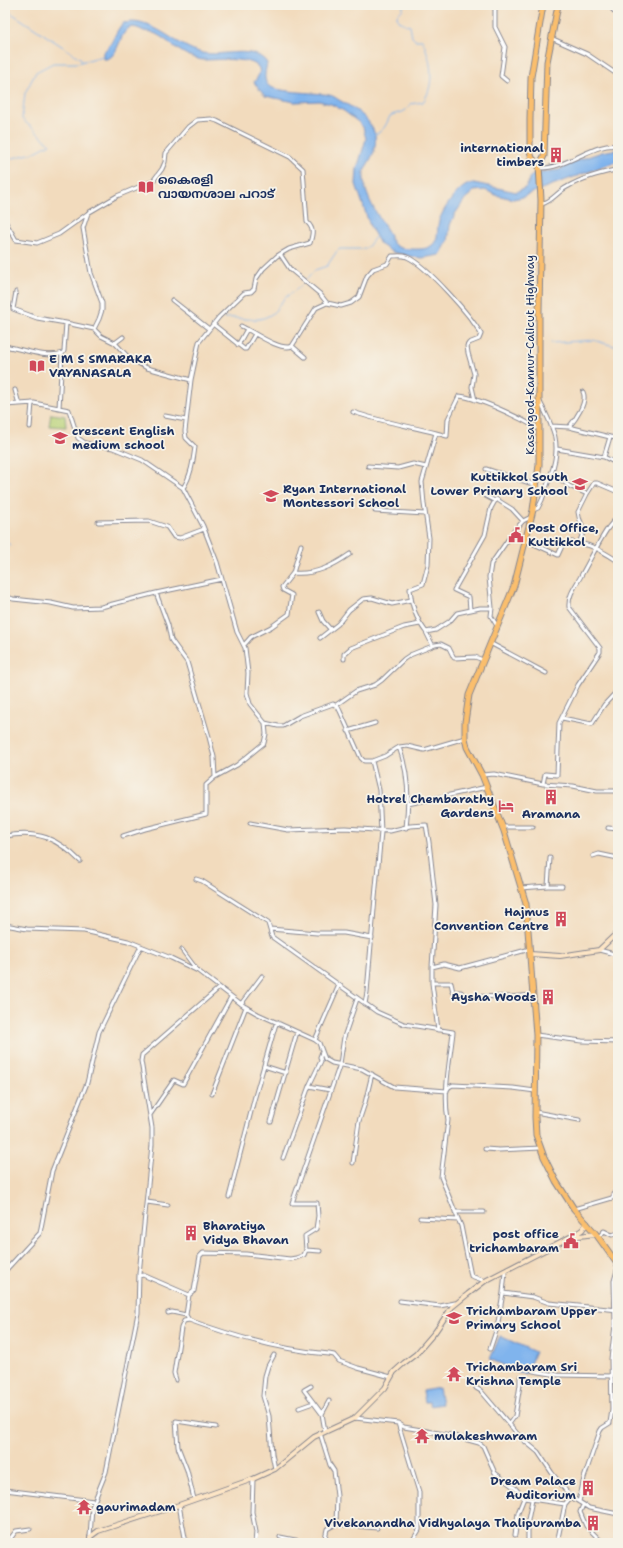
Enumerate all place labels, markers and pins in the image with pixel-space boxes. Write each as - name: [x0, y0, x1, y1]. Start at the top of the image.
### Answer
- place label: international timbers: [460, 140, 544, 170]
- building icon: international timbers: [547, 146, 565, 164]
- place label: കൈരളി വായനശാല പറാട്: [158, 172, 276, 202]
- library icon: കൈരളി വായനശാല പറാട്: [137, 178, 155, 196]
- place label: E M S SMARAKA VAYANASALA: [49, 351, 152, 381]
- library icon: E M S SMARAKA VAYANASALA: [28, 357, 46, 375]
- place label: crescent English medium school: [72, 423, 175, 453]
- school or university icon: crescent English medium school: [51, 429, 69, 447]
- place label: Kuttikkol South Lower Primary School: [430, 469, 568, 499]
- school or university icon: Kuttikkol South Lower Primary School: [571, 475, 589, 493]
- place label: Ryan International Montessori School: [283, 481, 406, 511]
- school or university icon: Ryan International Montessori School: [262, 487, 280, 505]
- place label: Post Office, Kuttikkol: [528, 520, 599, 550]
- public building icon: Post Office, Kuttikkol: [507, 526, 525, 544]
- building icon: Aramana: [542, 788, 560, 806]
- place label: Hotrel Chembarathy Gardens: [366, 791, 494, 821]
- hotel icon: Hotrel Chembarathy Gardens: [497, 797, 515, 815]
- place label: Aramana: [522, 806, 581, 822]
- place label: Hajmus Convention Centre: [434, 904, 549, 934]
- building icon: Hajmus Convention Centre: [552, 910, 570, 928]
- building icon: Aysha Woods: [539, 988, 557, 1006]
- place label: Aysha Woods: [451, 989, 536, 1005]
- place label: Bharatiya Vidya Bhavan: [203, 1218, 289, 1248]
- building icon: Bharatiya Vidya Bhavan: [182, 1224, 200, 1242]
- place label: post office trichambaram: [469, 1226, 559, 1256]
- public building icon: post office trichambaram: [562, 1232, 580, 1250]
- place label: Trichambaram Upper Primary School: [466, 1303, 598, 1333]
- school or university icon: Trichambaram Upper Primary School: [445, 1309, 463, 1327]
- place label: Trichambaram Sri Krishna Temple: [466, 1359, 578, 1389]
- temple icon: Trichambaram Sri Krishna Temple: [445, 1365, 463, 1383]
- temple icon: mulakeshwaram: [413, 1427, 431, 1445]
- place label: mulakeshwaram: [434, 1428, 537, 1444]
- place label: Dream Palace Auditorium: [490, 1473, 576, 1503]
- building icon: Dream Palace Auditorium: [579, 1479, 597, 1497]
- temple icon: gaurimadam: [75, 1498, 93, 1516]
- place label: gaurimadam: [96, 1499, 176, 1515]
- building icon: Vivekanandha Vidhyalaya Thalipuramba: [584, 1514, 602, 1532]
- place label: Vivekanandha Vidhyalaya Thalipuramba: [324, 1515, 582, 1531]

